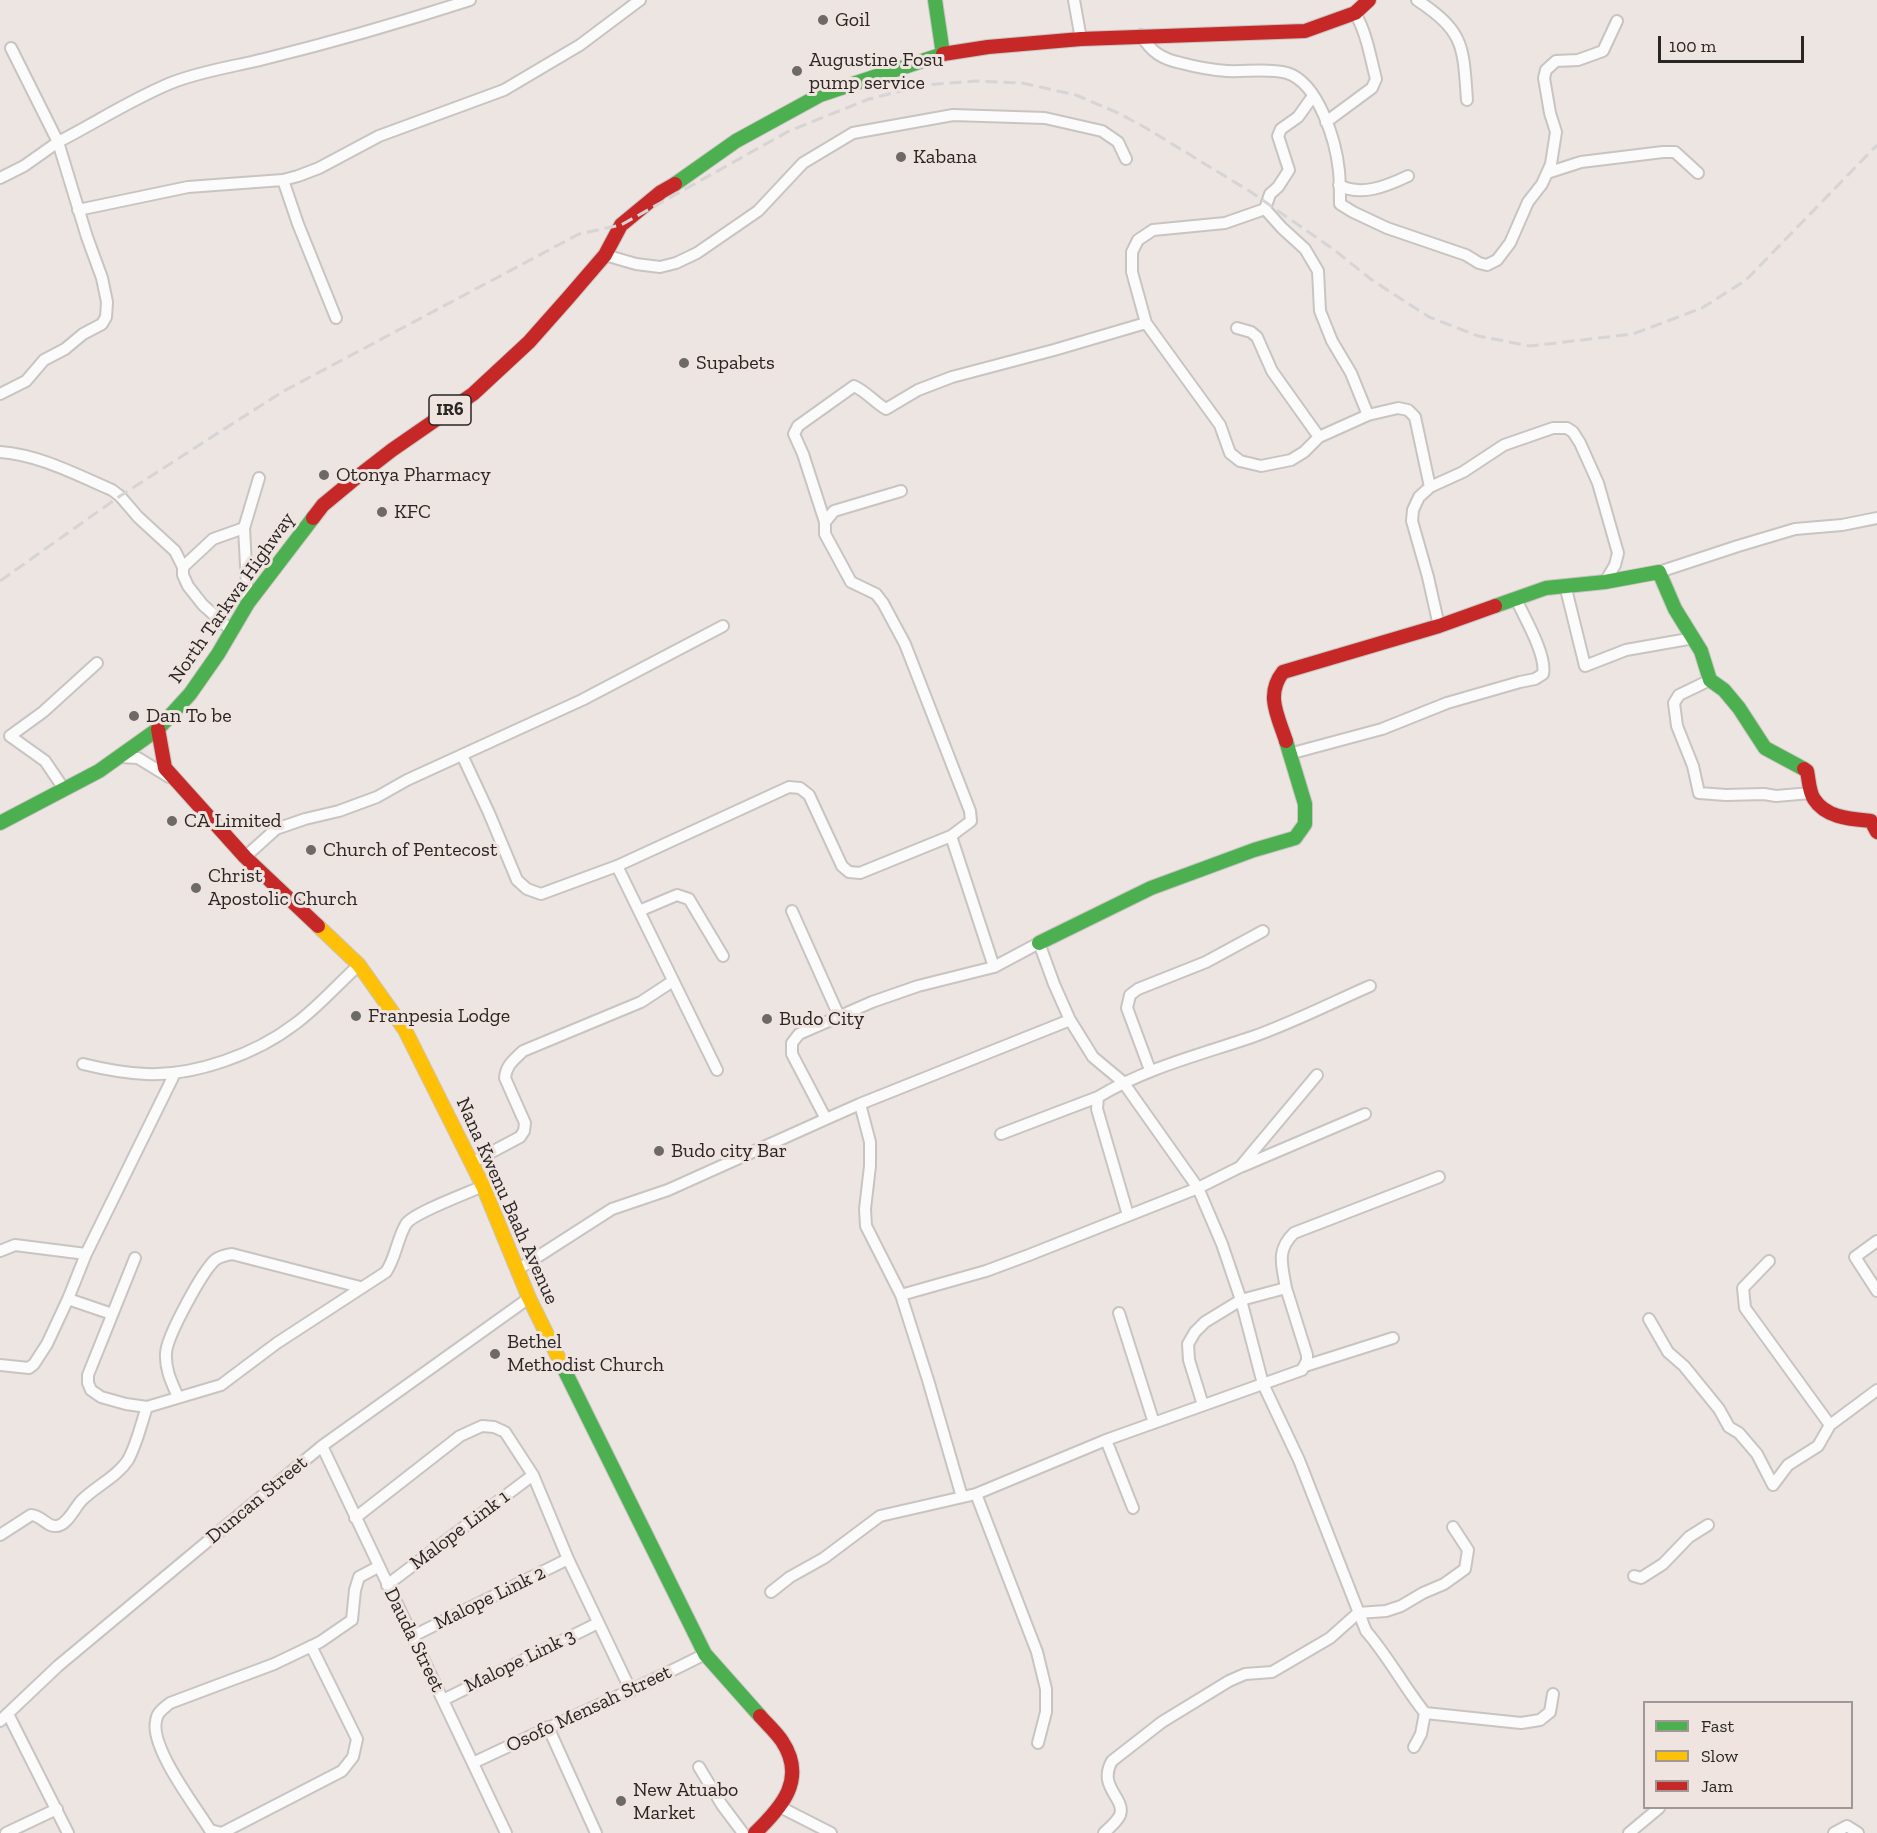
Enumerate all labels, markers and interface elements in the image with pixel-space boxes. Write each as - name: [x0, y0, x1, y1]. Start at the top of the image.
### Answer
- place label: Goil: [835, 8, 870, 32]
- marker: Goil: [816, 13, 830, 27]
- scale bar: [1661, 24, 1806, 62]
- text: 100 m: [1669, 35, 1716, 57]
- place label: Augustine Fosu pump service: [809, 48, 943, 95]
- marker: Augustine Fosu pump service: [790, 64, 804, 78]
- place label: Kabana: [913, 145, 977, 169]
- marker: Kabana: [894, 150, 908, 164]
- place label: Supabets: [696, 351, 775, 375]
- marker: Supabets: [677, 356, 691, 370]
- road number: IR6: [429, 395, 471, 425]
- place label: Otonya Pharmacy: [336, 463, 491, 487]
- marker: Otonya Pharmacy: [317, 468, 331, 482]
- place label: KFC: [394, 500, 431, 524]
- marker: KFC: [375, 505, 389, 519]
- street label: North Tarkwa Highway: [164, 508, 300, 688]
- place label: Dan To be: [146, 704, 232, 728]
- marker: Dan To be: [127, 709, 141, 723]
- place label: CA Limited: [184, 809, 282, 833]
- marker: CA Limited: [165, 814, 179, 828]
- place label: Church of Pentecost: [323, 838, 497, 862]
- marker: Church of Pentecost: [304, 843, 318, 857]
- place label: Christ Apostolic Church: [208, 864, 357, 911]
- marker: Christ Apostolic Church: [189, 881, 203, 895]
- place label: Franpesia Lodge: [368, 1004, 510, 1028]
- place label: Budo City: [779, 1007, 864, 1031]
- marker: Franpesia Lodge: [349, 1009, 363, 1023]
- marker: Budo City: [760, 1012, 774, 1026]
- street label: Nana Kwenu Baah Avenue: [451, 1094, 563, 1308]
- place label: Budo city Bar: [671, 1139, 787, 1163]
- marker: Budo city Bar: [652, 1144, 666, 1158]
- place label: Bethel Methodist Church: [507, 1330, 664, 1377]
- marker: Bethel Methodist Church: [488, 1347, 502, 1361]
- street label: Duncan Street: [202, 1451, 312, 1549]
- street label: Malope Link 1: [406, 1485, 514, 1575]
- street label: Malope Link 2: [430, 1561, 550, 1635]
- street label: Dauda Street: [378, 1584, 450, 1696]
- street label: Malope Link 3: [461, 1624, 579, 1698]
- street label: Osofo Mensah Street: [503, 1660, 675, 1758]
- legend: [1643, 1701, 1853, 1809]
- text: Fast: [1701, 1715, 1734, 1737]
- text: Slow: [1701, 1745, 1738, 1767]
- text: Jam: [1701, 1775, 1733, 1797]
- place label: New Atuabo Market: [633, 1778, 738, 1825]
- marker: New Atuabo Market: [614, 1794, 628, 1808]

